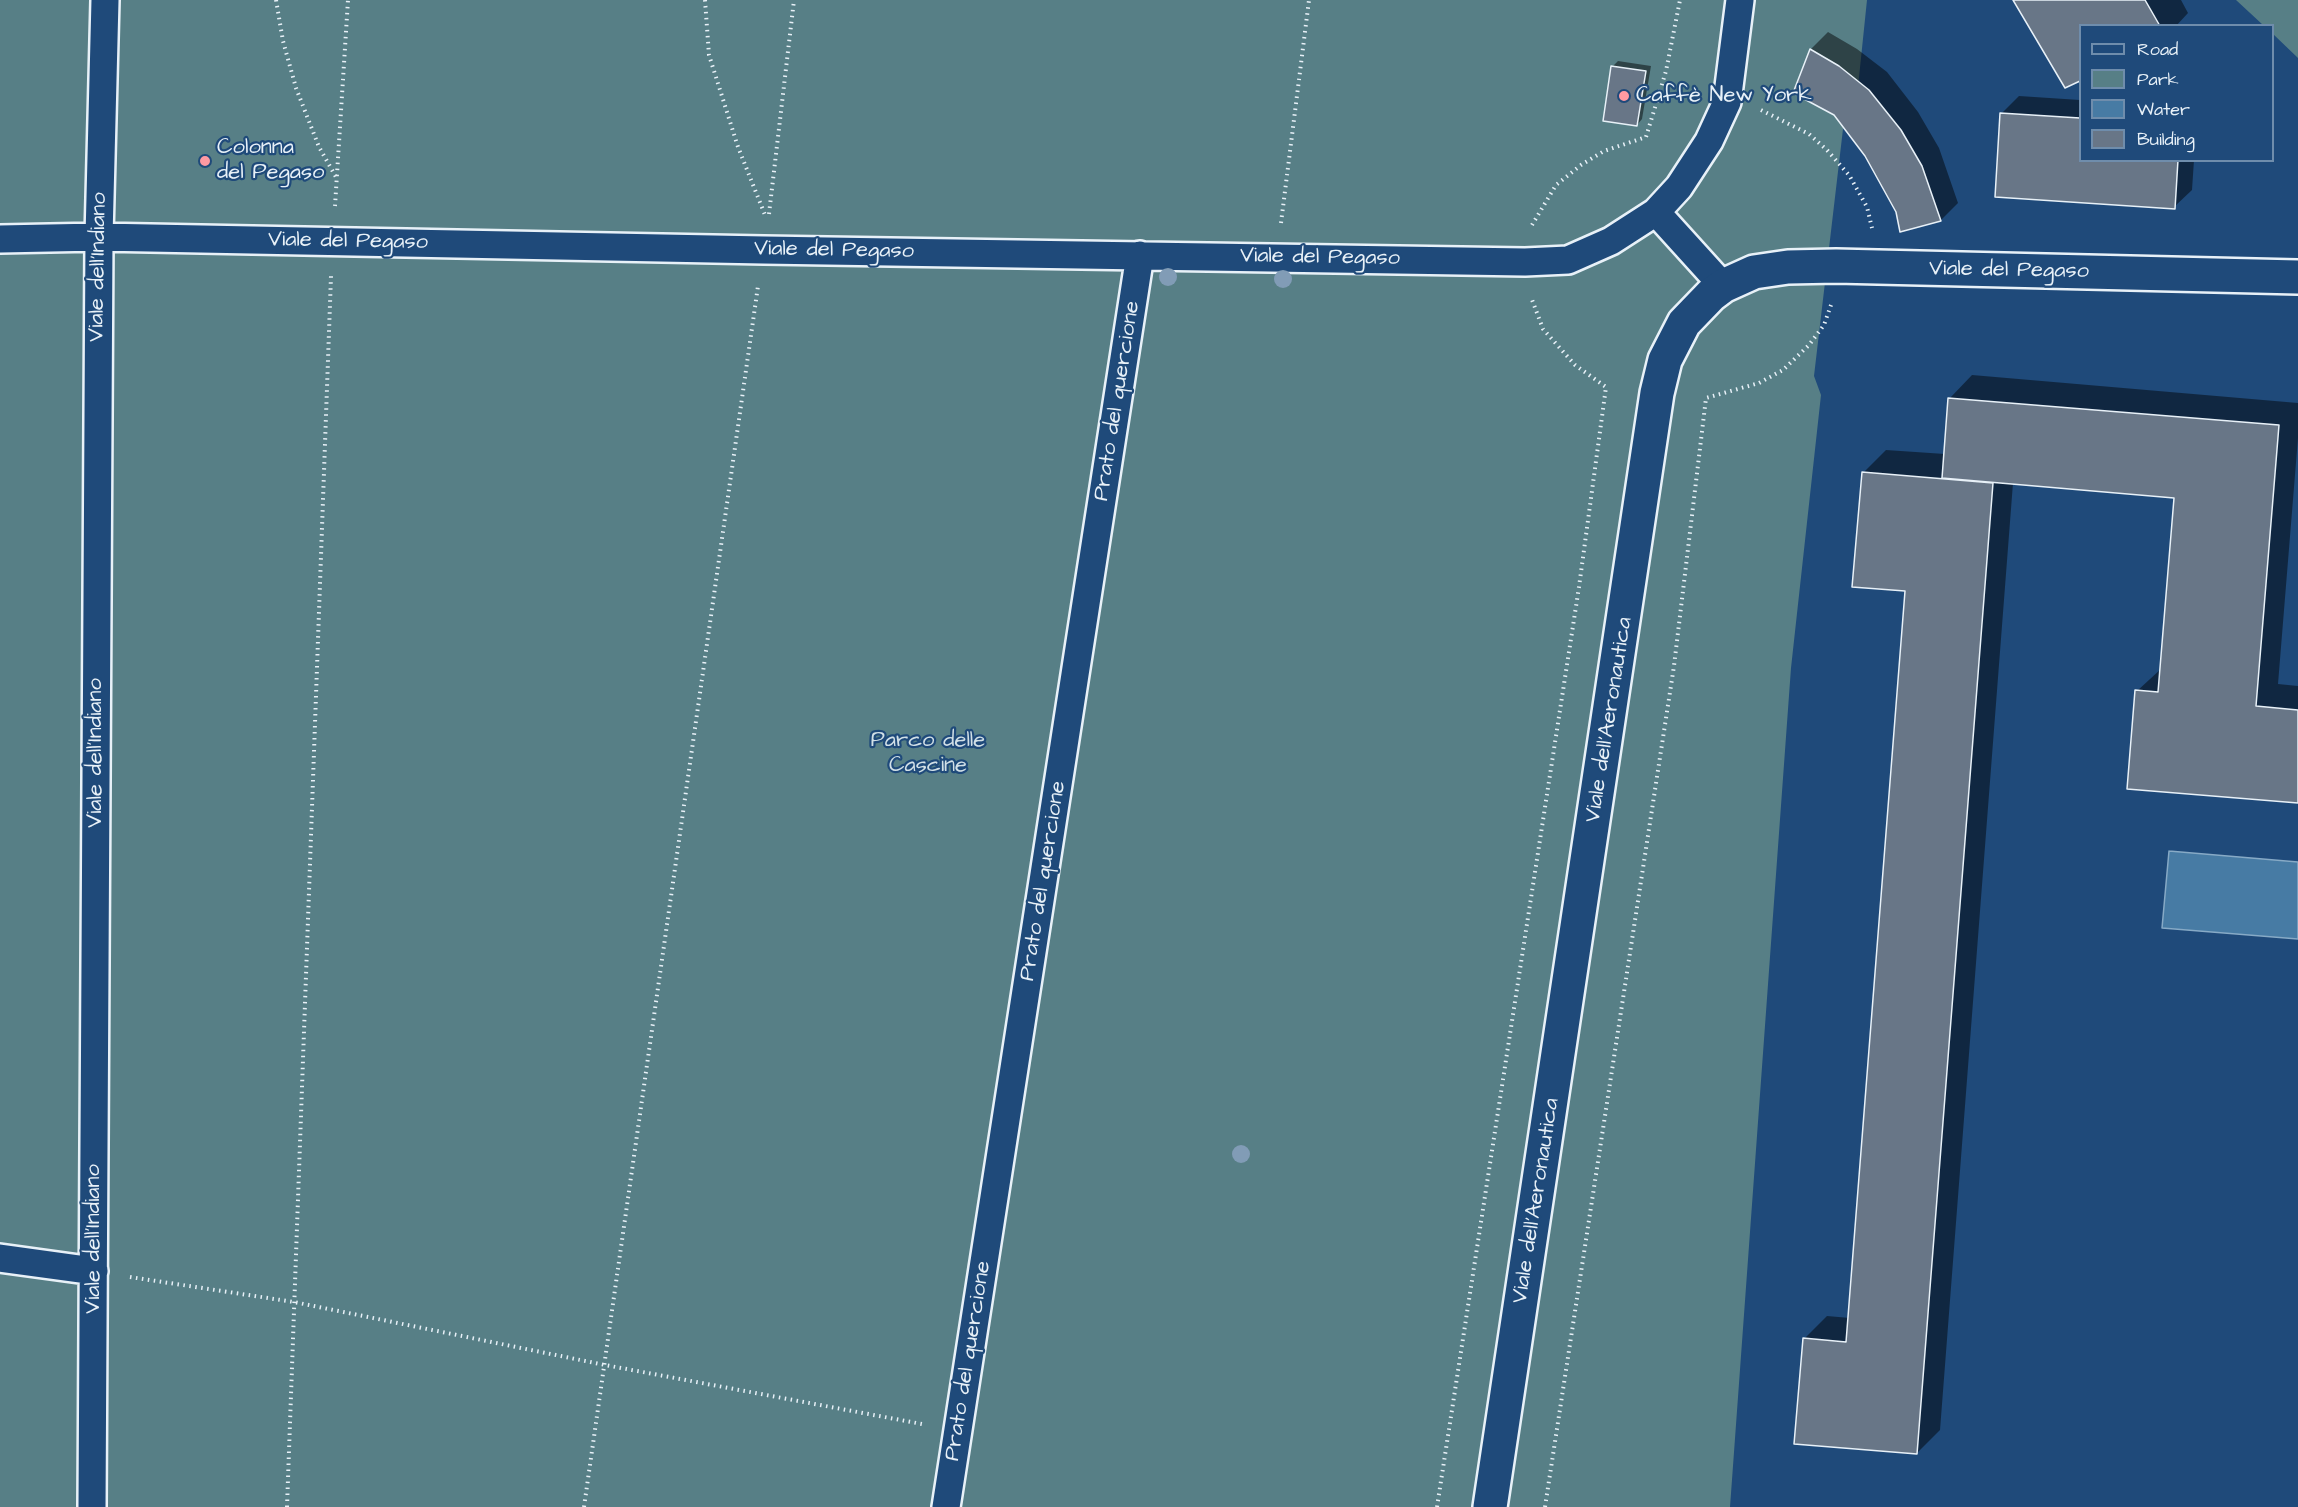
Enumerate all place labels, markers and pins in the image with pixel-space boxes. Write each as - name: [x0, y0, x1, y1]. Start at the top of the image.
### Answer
- place label: Caffè New York: [1636, 83, 1812, 109]
- marker: Caffè New York: [1617, 89, 1631, 103]
- place label: Colonna del Pegaso: [217, 135, 324, 186]
- marker: Colonna del Pegaso: [198, 154, 212, 168]

